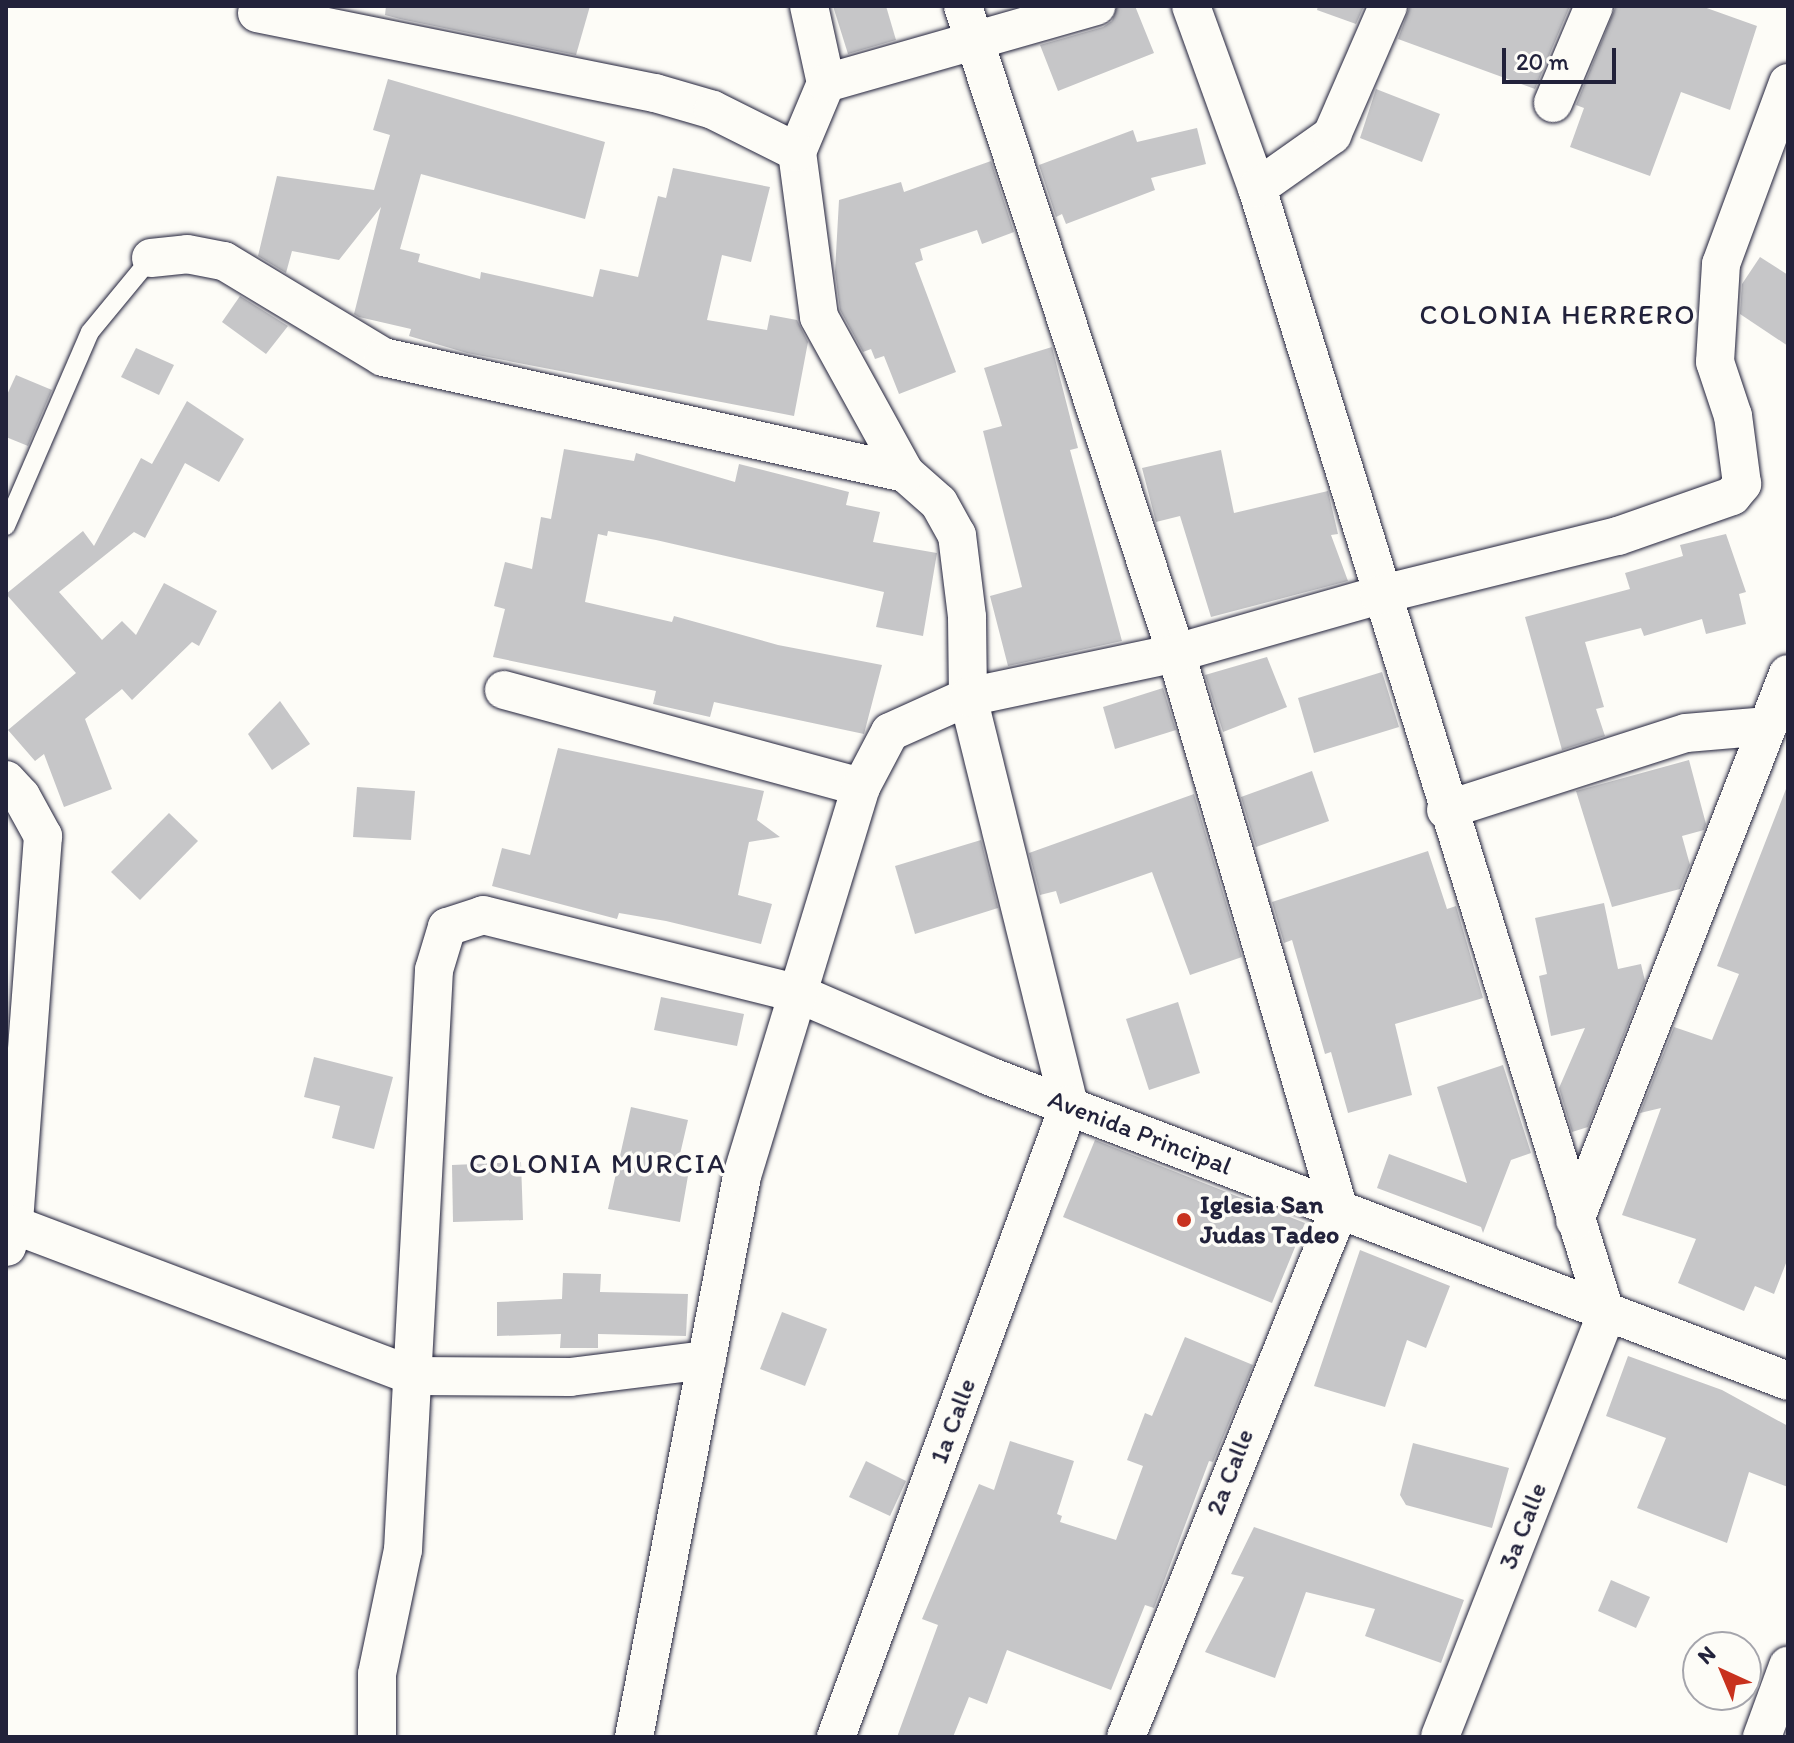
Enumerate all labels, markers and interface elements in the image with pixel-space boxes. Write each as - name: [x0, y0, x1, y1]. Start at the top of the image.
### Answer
- scale bar: [1506, 32, 1620, 82]
- text: 20 m: [1516, 47, 1569, 76]
- district label: COLONIA HERRERO: [1419, 297, 1697, 331]
- street label: Avenida Principal: [1044, 1084, 1236, 1182]
- district label: COLONIA MURCIA: [470, 1146, 726, 1180]
- place label: Iglesia San Judas Tadeo: [1200, 1189, 1337, 1250]
- marker: Iglesia San Judas Tadeo: [1175, 1211, 1193, 1229]
- street label: 1a Calle: [923, 1374, 983, 1468]
- street label: 2a Calle: [1199, 1424, 1261, 1520]
- street label: 3a Calle: [1492, 1478, 1554, 1574]
- north arrow: [1682, 1631, 1762, 1711]
- text: N: [1692, 1640, 1721, 1670]

